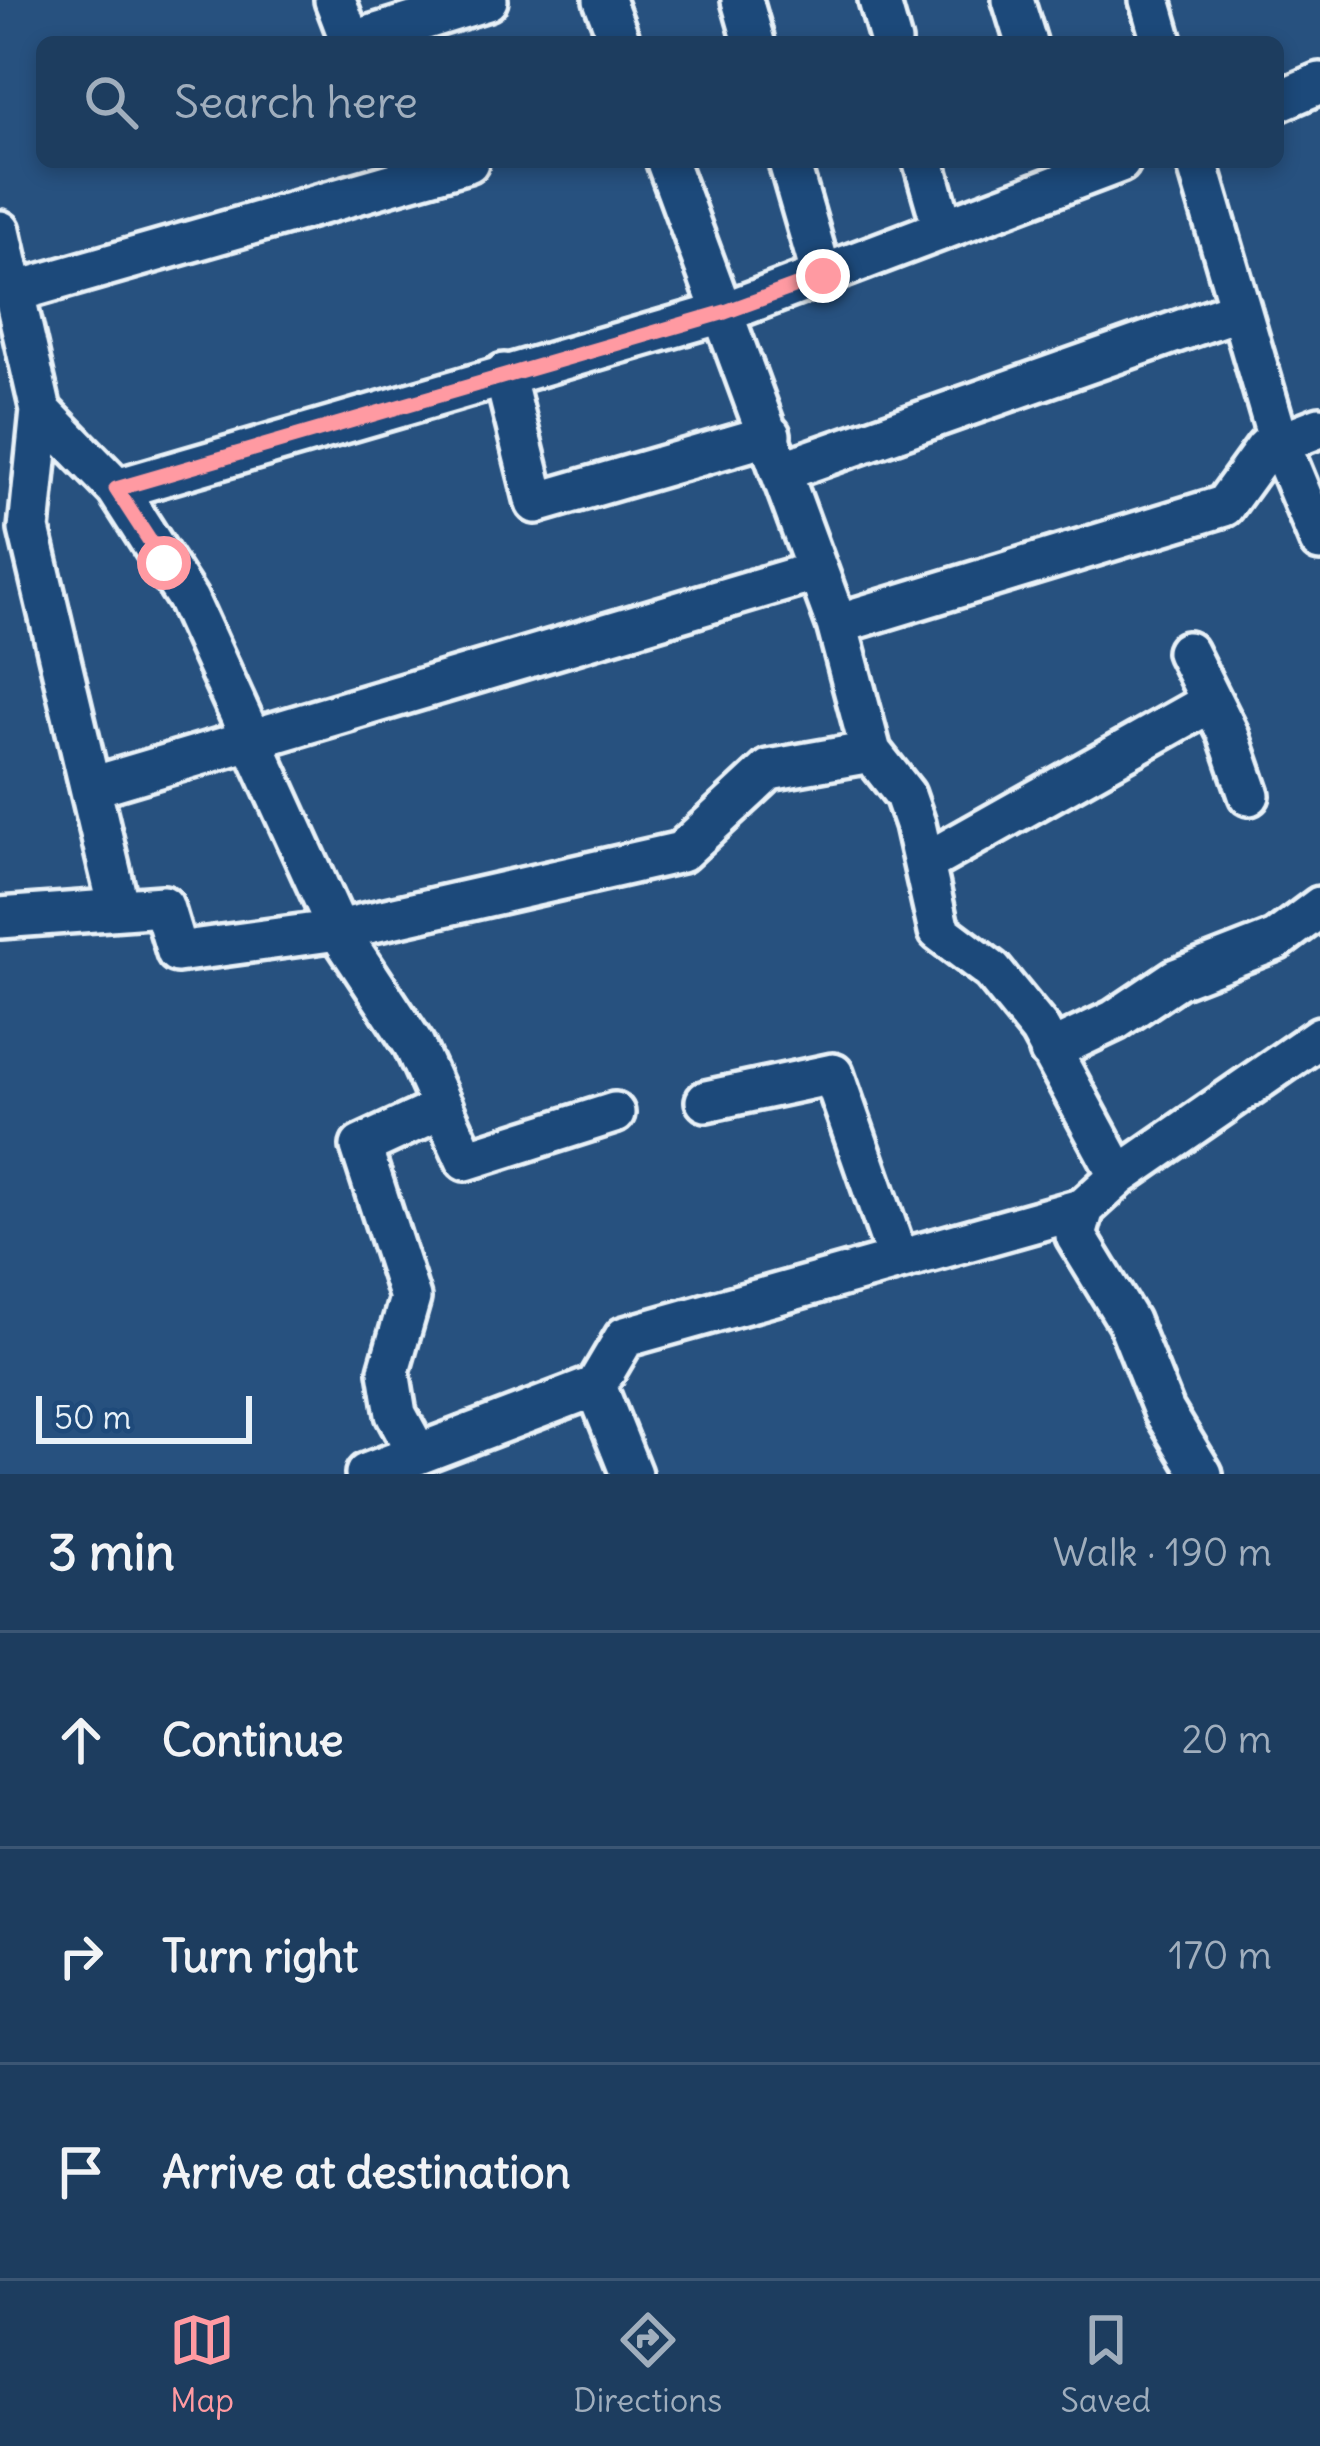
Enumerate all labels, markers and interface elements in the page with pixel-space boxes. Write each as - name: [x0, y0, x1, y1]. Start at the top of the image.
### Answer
- search box: [36, 36, 1284, 168]
- icon: search: [78, 69, 144, 135]
- text: Search here: [174, 74, 418, 130]
- route end: [796, 249, 850, 303]
- route start: [137, 536, 191, 590]
- scale bar: [36, 1390, 252, 1443]
- text: 50 m: [54, 1396, 131, 1438]
- text: 3 min: [48, 1520, 175, 1584]
- text: Walk · 190 m: [1053, 1528, 1272, 1577]
- icon: ahead: [48, 1707, 114, 1773]
- text: Continue: [162, 1712, 344, 1768]
- text: 20 m: [1181, 1715, 1272, 1764]
- icon: right: [48, 1923, 114, 1989]
- text: Turn right: [162, 1928, 358, 1984]
- text: 170 m: [1168, 1931, 1272, 1980]
- icon: arrive: [48, 2139, 114, 2205]
- text: Arrive at destination: [162, 2144, 571, 2200]
- tab: Map: [169, 2307, 235, 2421]
- tab: Directions: [573, 2307, 722, 2421]
- tab: Saved: [1061, 2307, 1151, 2421]

